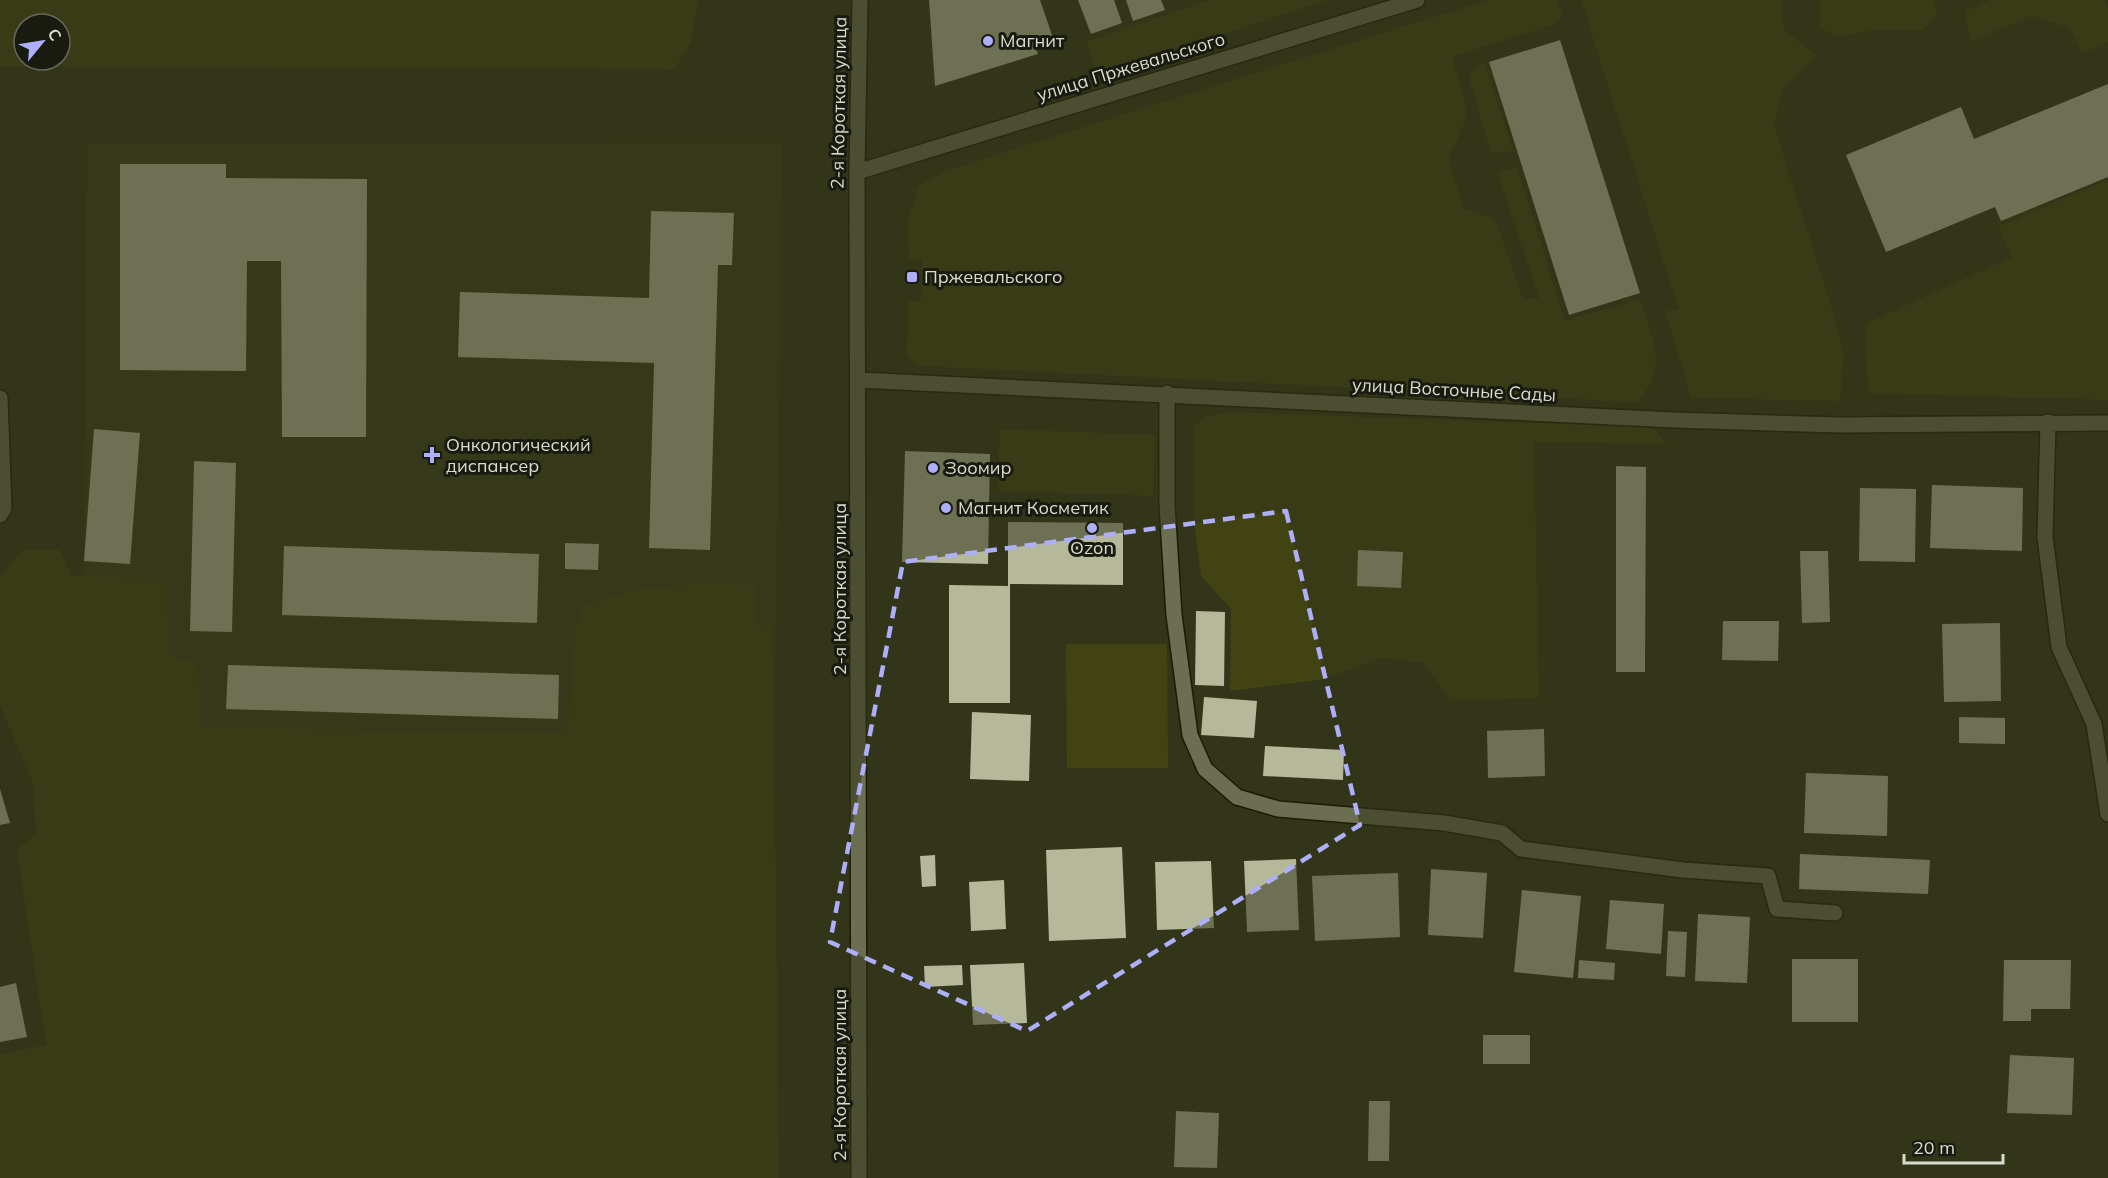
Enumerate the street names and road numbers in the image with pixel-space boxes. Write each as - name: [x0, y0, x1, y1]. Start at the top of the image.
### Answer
- street label: 2-я Короткая улица: [825, 17, 852, 189]
- street label: улица Пржевальского: [1034, 27, 1228, 106]
- street label: улица Восточные Сады: [1352, 373, 1556, 406]
- street label: 2-я Короткая улица: [828, 503, 851, 675]
- street label: 2-я Короткая улица: [828, 989, 851, 1161]

